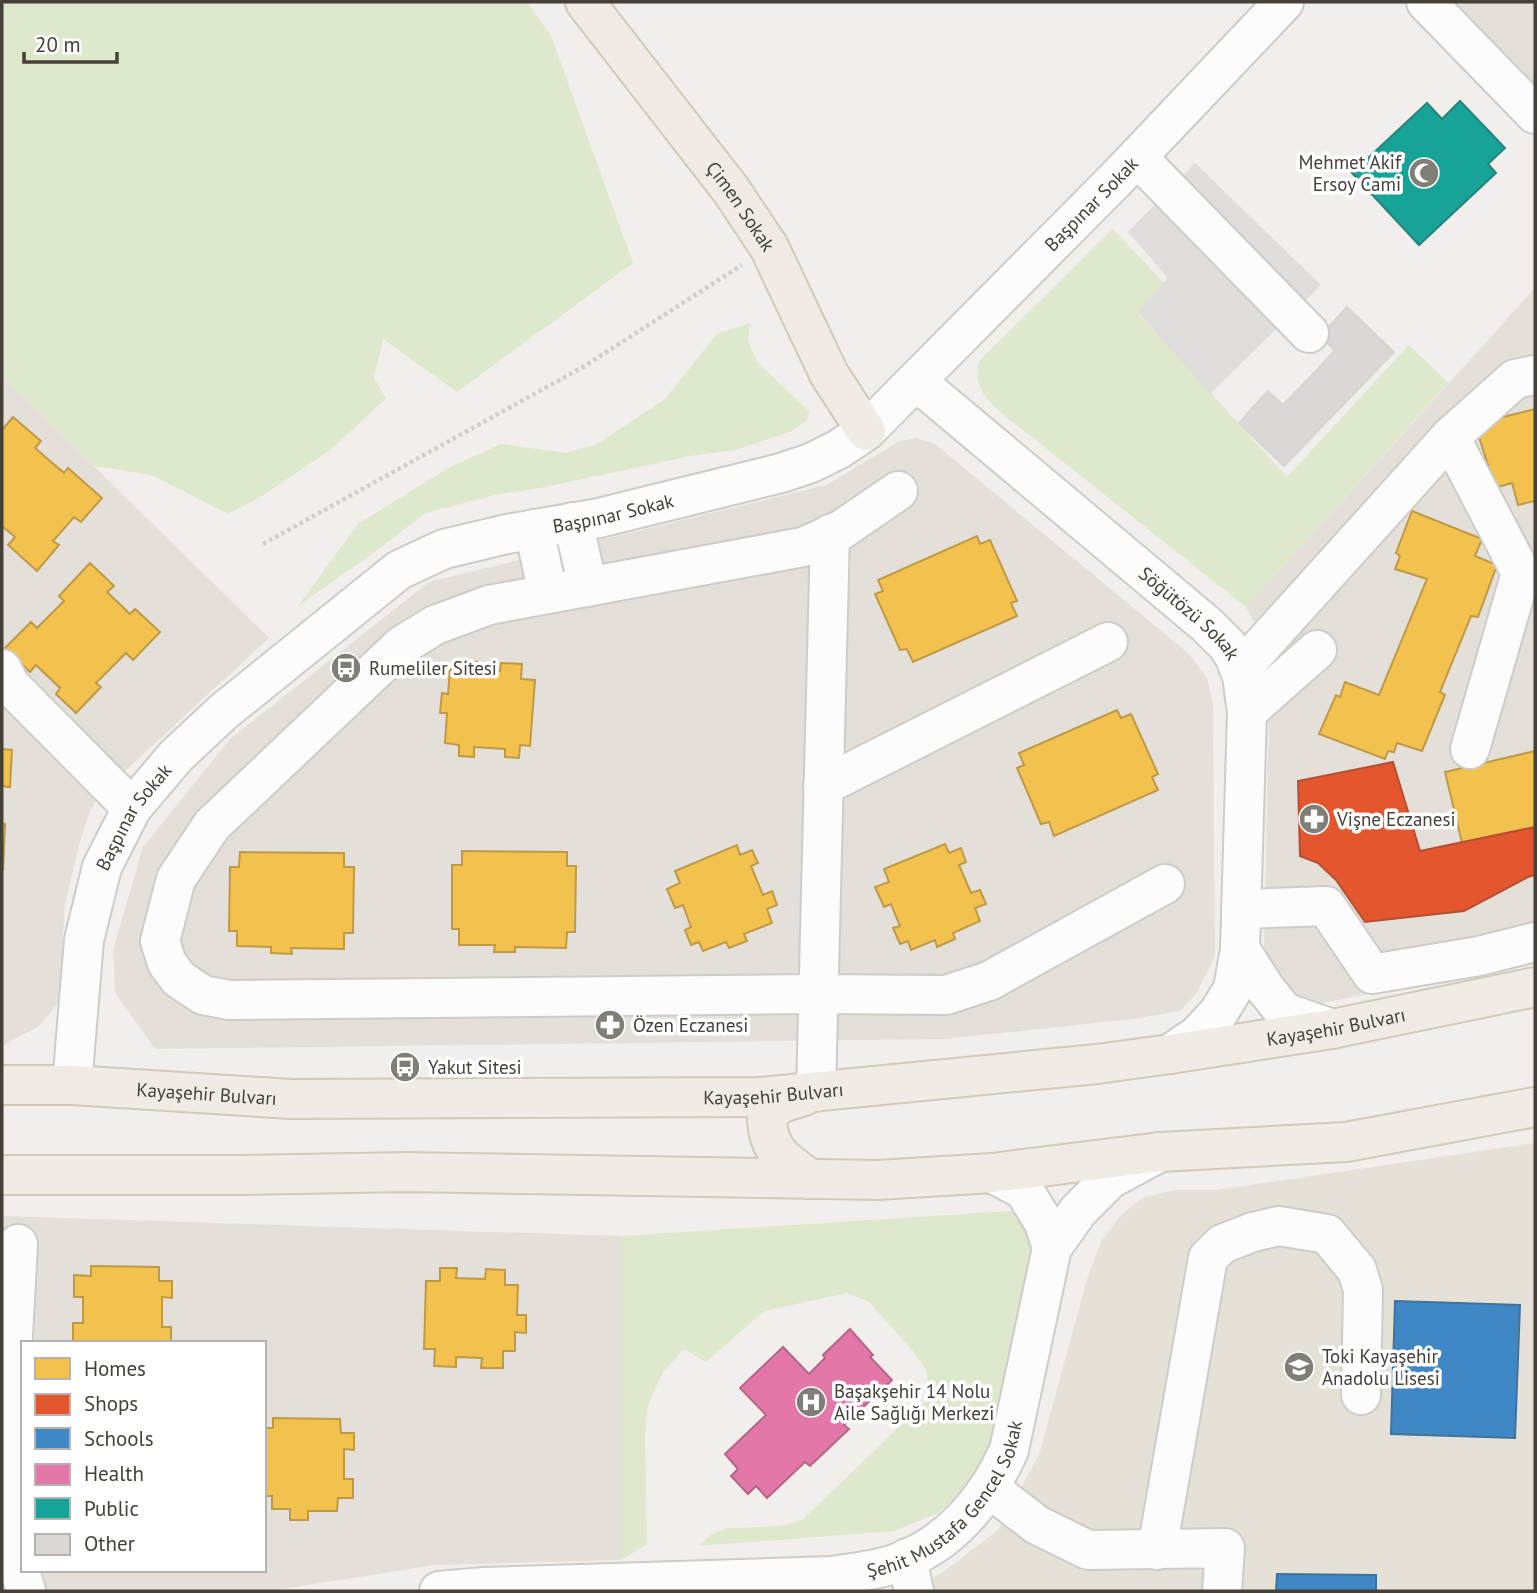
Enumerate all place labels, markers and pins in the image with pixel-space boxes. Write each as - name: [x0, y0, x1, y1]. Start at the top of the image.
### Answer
- place label: Mehmet Akif Ersoy Cami: [1299, 150, 1402, 196]
- mosque icon: Mehmet Akif Ersoy Cami: [1407, 156, 1441, 190]
- bus stop icon: Rumeliler Sitesi: [329, 651, 363, 685]
- place label: Rumeliler Sitesi: [369, 656, 497, 680]
- pharmacy icon: Vişne Eczanesi: [1297, 802, 1331, 836]
- place label: Vişne Eczanesi: [1336, 807, 1456, 831]
- pharmacy icon: Özen Eczanesi: [593, 1008, 627, 1042]
- place label: Özen Eczanesi: [633, 1013, 748, 1037]
- bus stop icon: Yakut Sitesi: [388, 1050, 422, 1084]
- place label: Yakut Sitesi: [428, 1055, 522, 1079]
- place label: Toki Kayaşehir Anadolu Lisesi: [1322, 1344, 1440, 1390]
- school or university icon: Toki Kayaşehir Anadolu Lisesi: [1282, 1350, 1316, 1384]
- place label: Başakşehir 14 Nolu Aile Sağlığı Merkezi: [834, 1379, 994, 1425]
- hospital icon: Başakşehir 14 Nolu Aile Sağlığı Merkezi: [794, 1385, 828, 1419]

